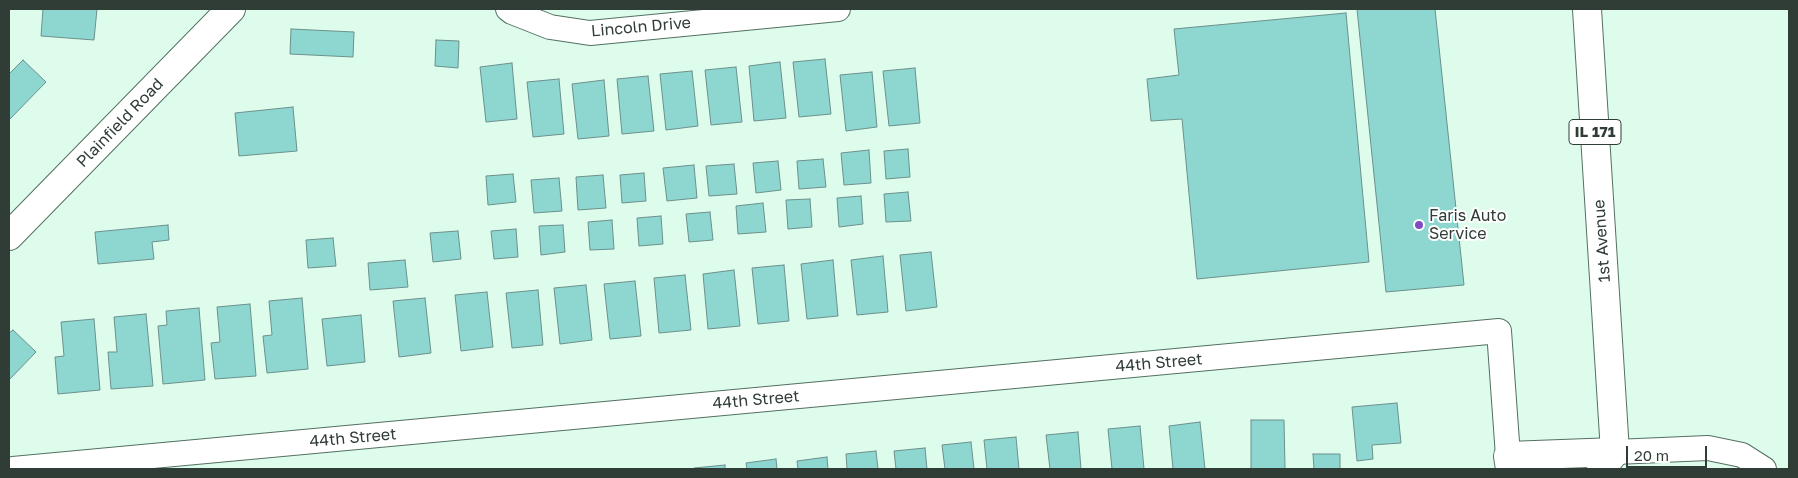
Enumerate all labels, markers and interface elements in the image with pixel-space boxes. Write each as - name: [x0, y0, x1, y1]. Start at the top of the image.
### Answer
- street label: Lincoln Drive: [590, 13, 692, 41]
- street label: Plainfield Road: [73, 75, 167, 171]
- road number: IL 171: [1569, 120, 1621, 144]
- street label: 1st Avenue: [1590, 199, 1614, 283]
- place label: Faris Auto Service: [1429, 206, 1506, 244]
- marker: Faris Auto Service: [1413, 219, 1425, 231]
- street label: 44th Street: [1115, 350, 1203, 376]
- street label: 44th Street: [712, 387, 800, 413]
- street label: 44th Street: [309, 425, 397, 451]
- scale bar: [1628, 436, 1709, 468]
- text: 20 m: [1634, 446, 1669, 464]

